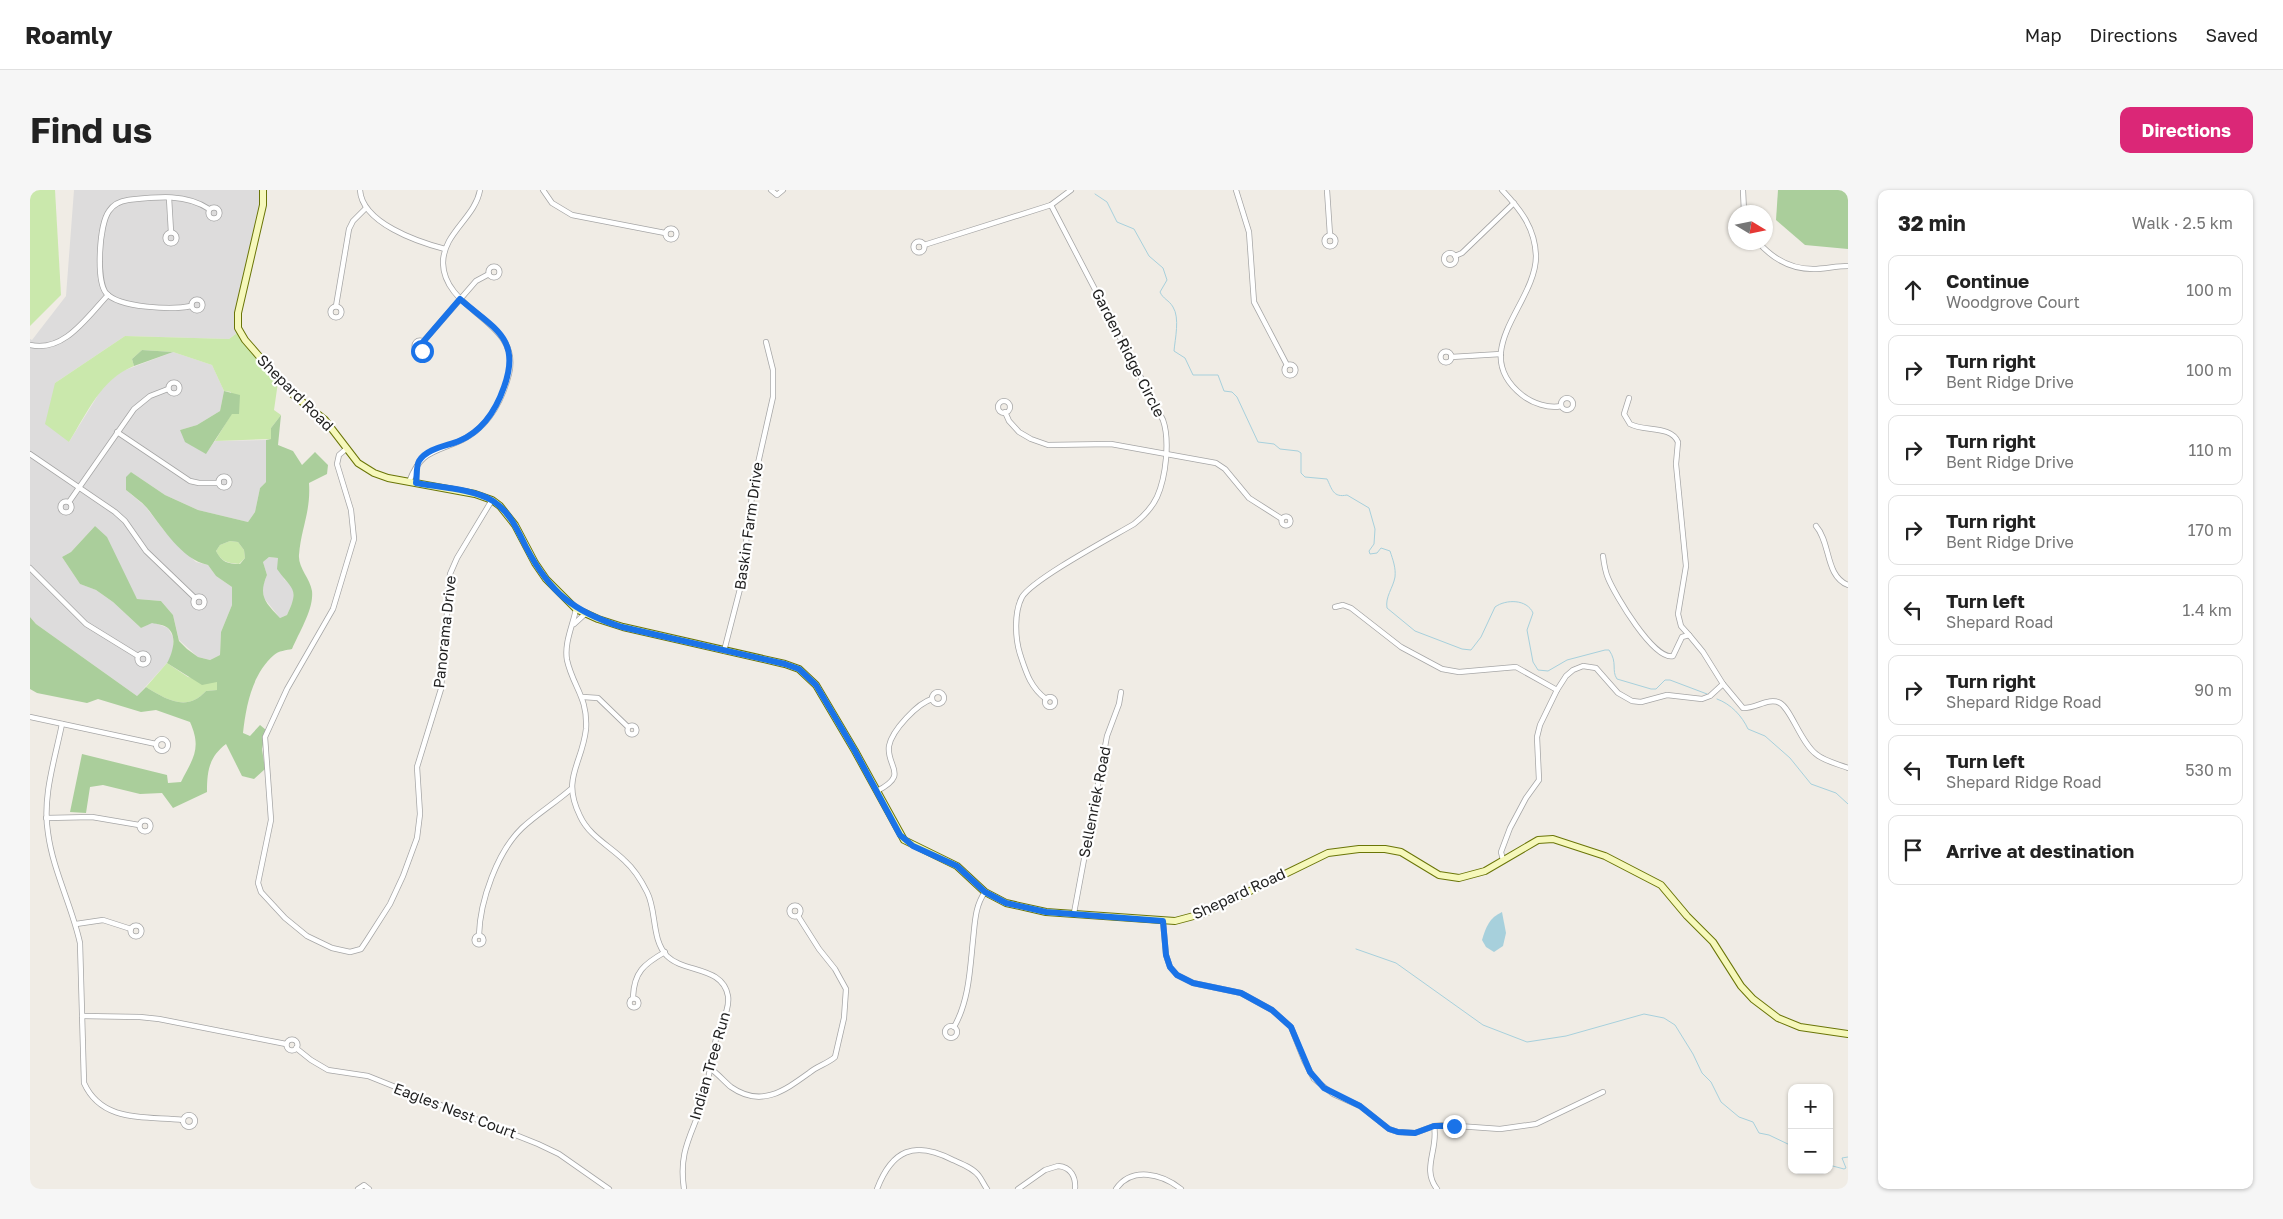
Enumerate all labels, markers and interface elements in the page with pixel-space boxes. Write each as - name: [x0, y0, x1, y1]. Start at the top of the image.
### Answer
- text: Roamly: [25, 20, 113, 49]
- text: Map: [2025, 24, 2061, 46]
- text: Directions: [2089, 24, 2177, 46]
- text: Saved: [2205, 24, 2258, 46]
- button: Directions: [2120, 107, 2253, 153]
- text: Find us: [30, 109, 152, 151]
- north arrow: [1728, 205, 1773, 250]
- text: 32 min: [1898, 210, 1966, 236]
- text: Walk · 2.5 km: [2132, 213, 2233, 233]
- text: Continue: [1946, 269, 2029, 292]
- icon: ahead: [1899, 276, 1927, 304]
- text: 100 m: [2186, 280, 2232, 300]
- street label: Garden Ridge Circle: [1089, 285, 1169, 420]
- text: Woodgrove Court: [1946, 292, 2080, 312]
- route start: [411, 340, 434, 363]
- text: Turn right: [1946, 349, 2036, 372]
- street label: Shepard Road: [254, 350, 338, 434]
- icon: right: [1899, 356, 1927, 384]
- text: 100 m: [2186, 360, 2232, 380]
- text: Bent Ridge Drive: [1946, 372, 2074, 392]
- text: Turn right: [1946, 429, 2036, 452]
- icon: right: [1899, 436, 1927, 464]
- text: 110 m: [2188, 440, 2232, 460]
- text: Bent Ridge Drive: [1946, 452, 2074, 472]
- street label: Baskin Farm Drive: [730, 460, 766, 591]
- text: Turn right: [1946, 509, 2036, 532]
- icon: right: [1899, 516, 1927, 544]
- text: 170 m: [2188, 520, 2232, 540]
- text: Bent Ridge Drive: [1946, 532, 2074, 552]
- street label: Panorama Drive: [429, 574, 459, 689]
- text: Turn left: [1946, 589, 2025, 612]
- icon: left: [1899, 596, 1927, 624]
- text: 1.4 km: [2182, 600, 2232, 620]
- text: Shepard Road: [1946, 612, 2053, 632]
- text: Turn right: [1946, 669, 2036, 692]
- icon: right: [1899, 676, 1927, 704]
- text: 90 m: [2194, 680, 2232, 700]
- text: Shepard Ridge Road: [1946, 692, 2102, 712]
- street label: Sellenriek Road: [1074, 745, 1114, 859]
- text: Turn left: [1946, 749, 2025, 772]
- icon: left: [1899, 756, 1927, 784]
- text: 530 m: [2185, 760, 2232, 780]
- text: Shepard Ridge Road: [1946, 772, 2102, 792]
- icon: arrive: [1899, 836, 1927, 864]
- text: Arrive at destination: [1946, 839, 2134, 862]
- street label: Shepard Road: [1189, 864, 1288, 923]
- street label: Indian Tree Run: [685, 1010, 733, 1122]
- street label: Eagles Nest Court: [391, 1078, 519, 1142]
- map controls: [1788, 1084, 1833, 1174]
- button: +: [1788, 1084, 1833, 1129]
- route end: [1443, 1115, 1466, 1138]
- button: −: [1788, 1129, 1833, 1174]

